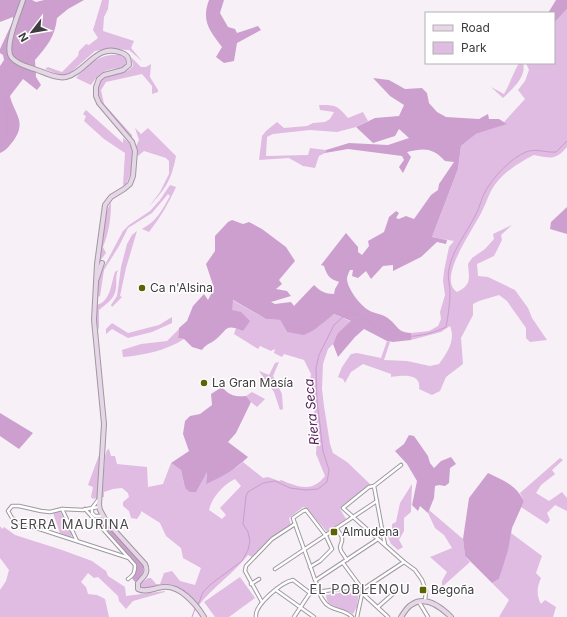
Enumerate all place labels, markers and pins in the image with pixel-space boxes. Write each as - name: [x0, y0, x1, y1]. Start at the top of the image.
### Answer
- place label: Ca n'Alsina: [150, 280, 213, 295]
- marker: Ca n'Alsina: [137, 283, 147, 293]
- place label: La Gran Masía: [212, 375, 293, 390]
- marker: La Gran Masía: [199, 378, 209, 388]
- place label: Almudena: [342, 524, 399, 539]
- marker: Almudena: [329, 527, 339, 537]
- place label: Begoña: [431, 582, 474, 597]
- marker: Begoña: [418, 585, 428, 595]

